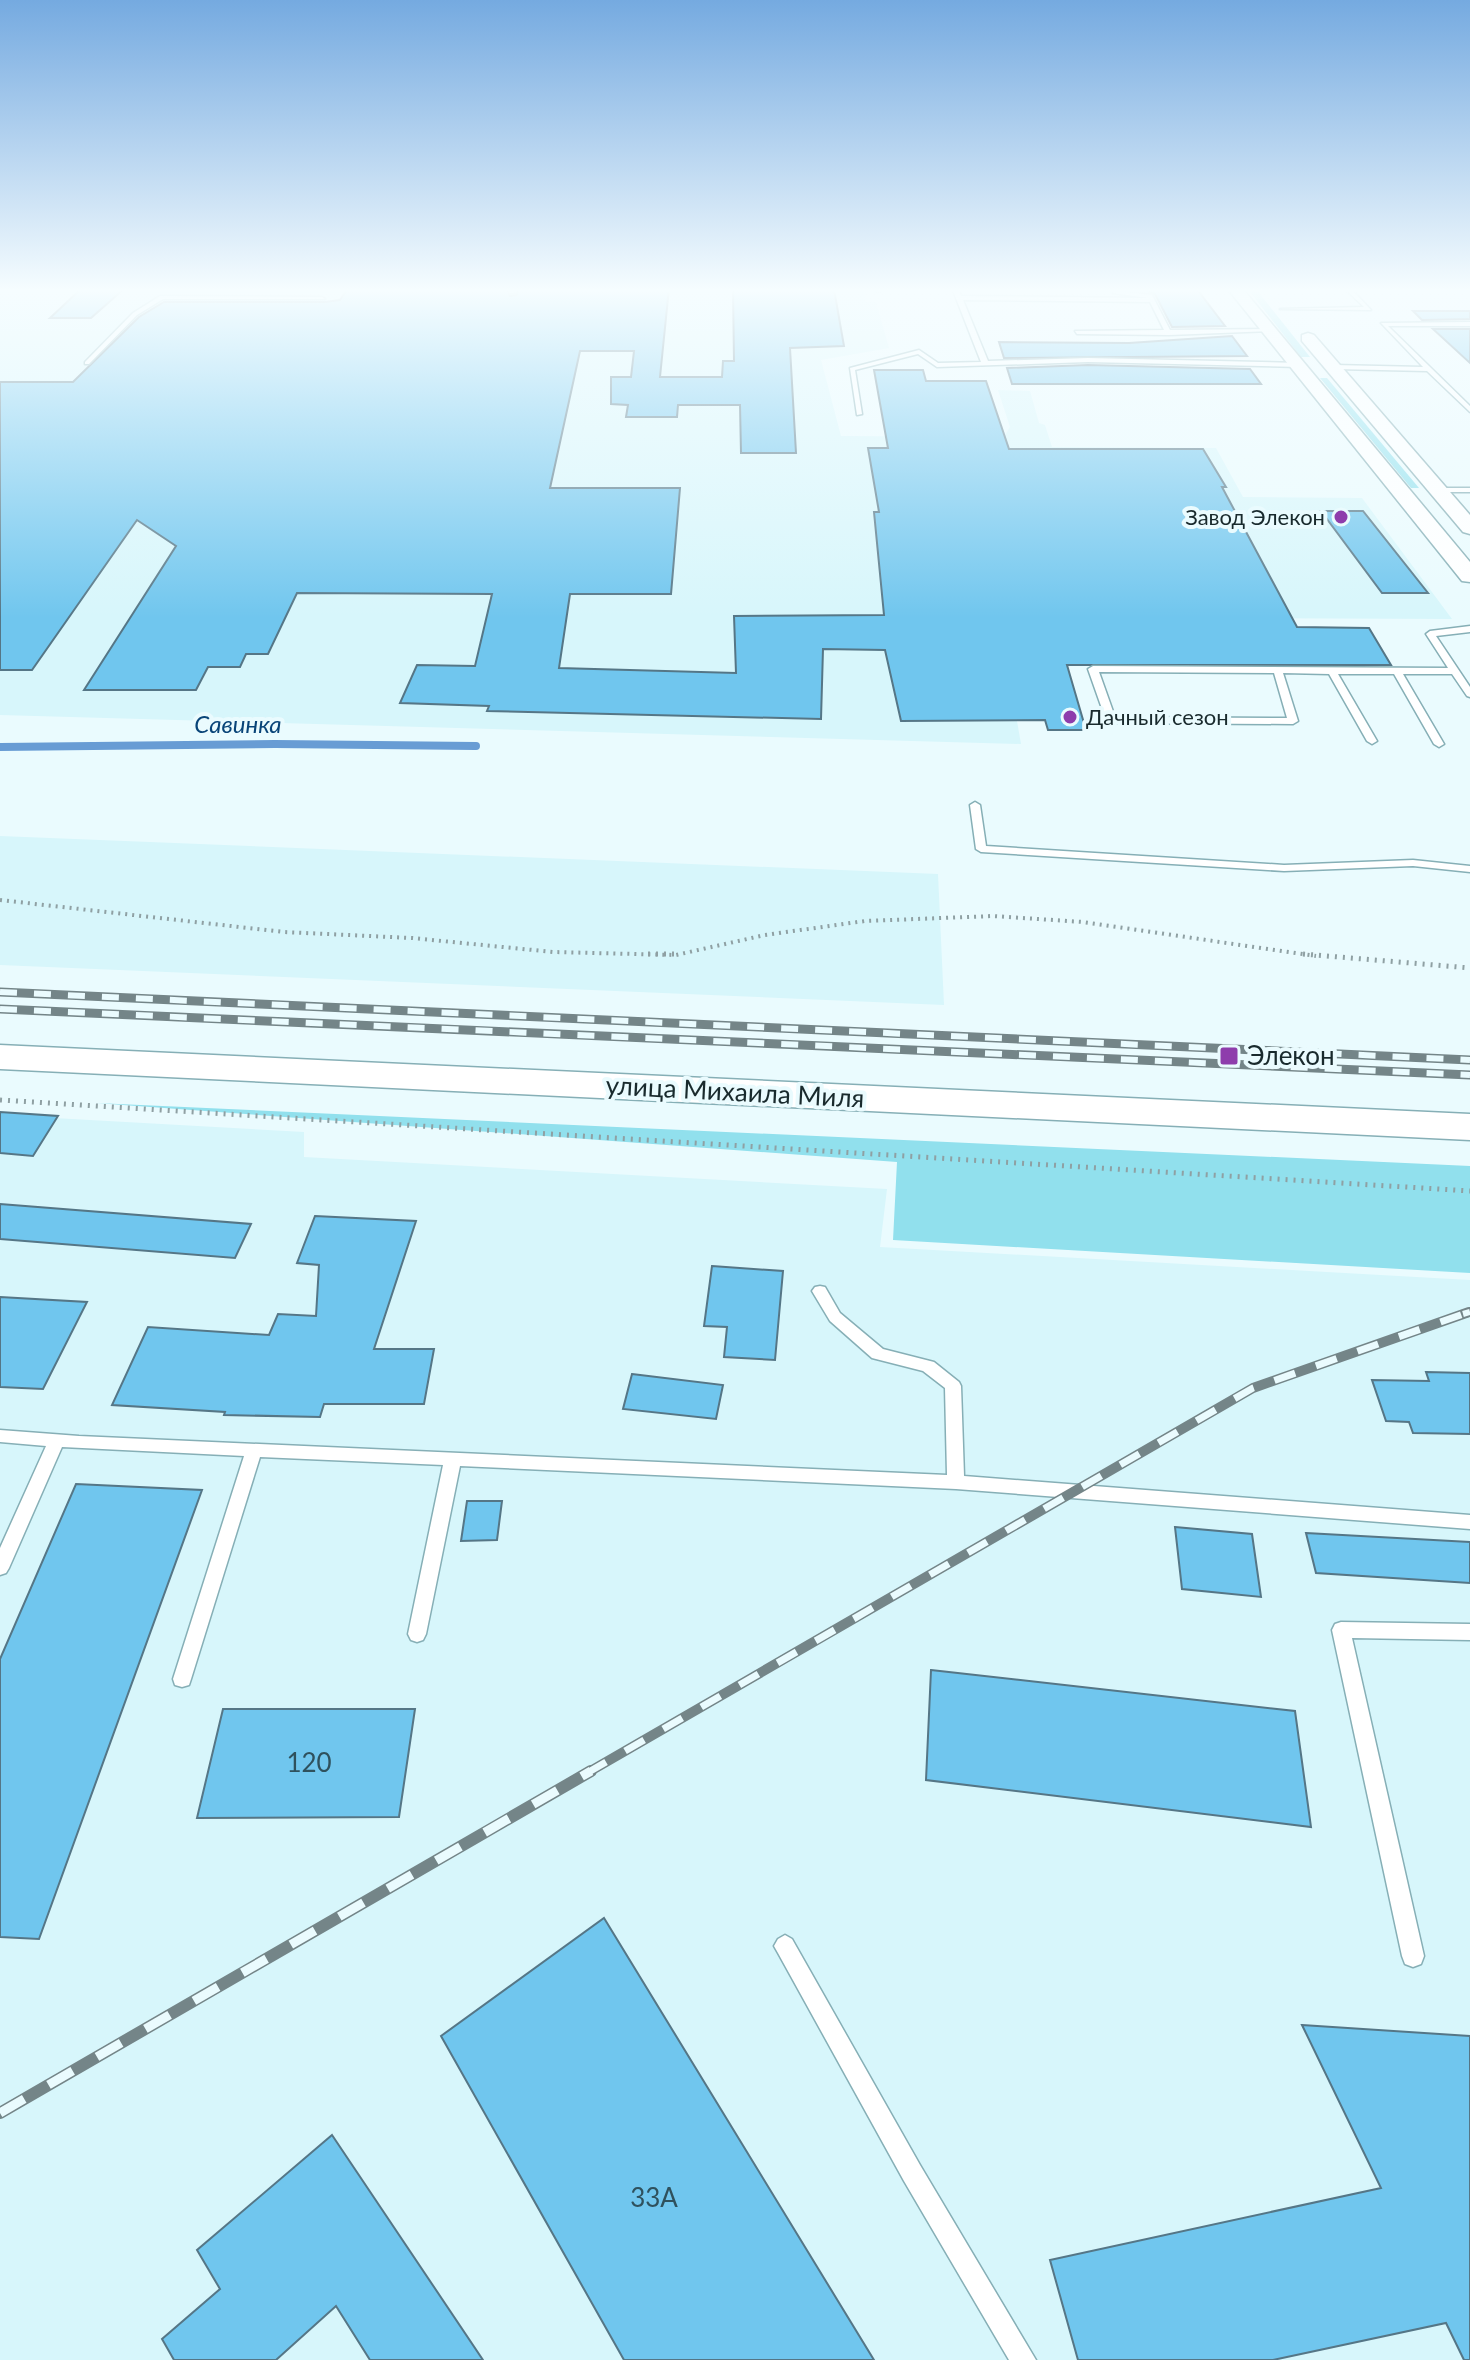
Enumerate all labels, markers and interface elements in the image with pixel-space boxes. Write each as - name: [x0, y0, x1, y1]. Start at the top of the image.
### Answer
- place label: Завод Элекон: [1185, 503, 1325, 530]
- marker: Завод Элекон: [1332, 508, 1350, 526]
- place label: Дачный сезон: [1086, 703, 1229, 730]
- marker: Дачный сезон: [1061, 708, 1079, 726]
- water label: Савинка: [194, 709, 282, 738]
- place label: Элекон: [1247, 1039, 1335, 1071]
- marker: Элекон: [1218, 1045, 1240, 1067]
- street label: улица Михаила Миля: [605, 1068, 865, 1114]
- house number: 120: [286, 1746, 332, 1778]
- house number: 33А: [630, 2181, 678, 2213]

